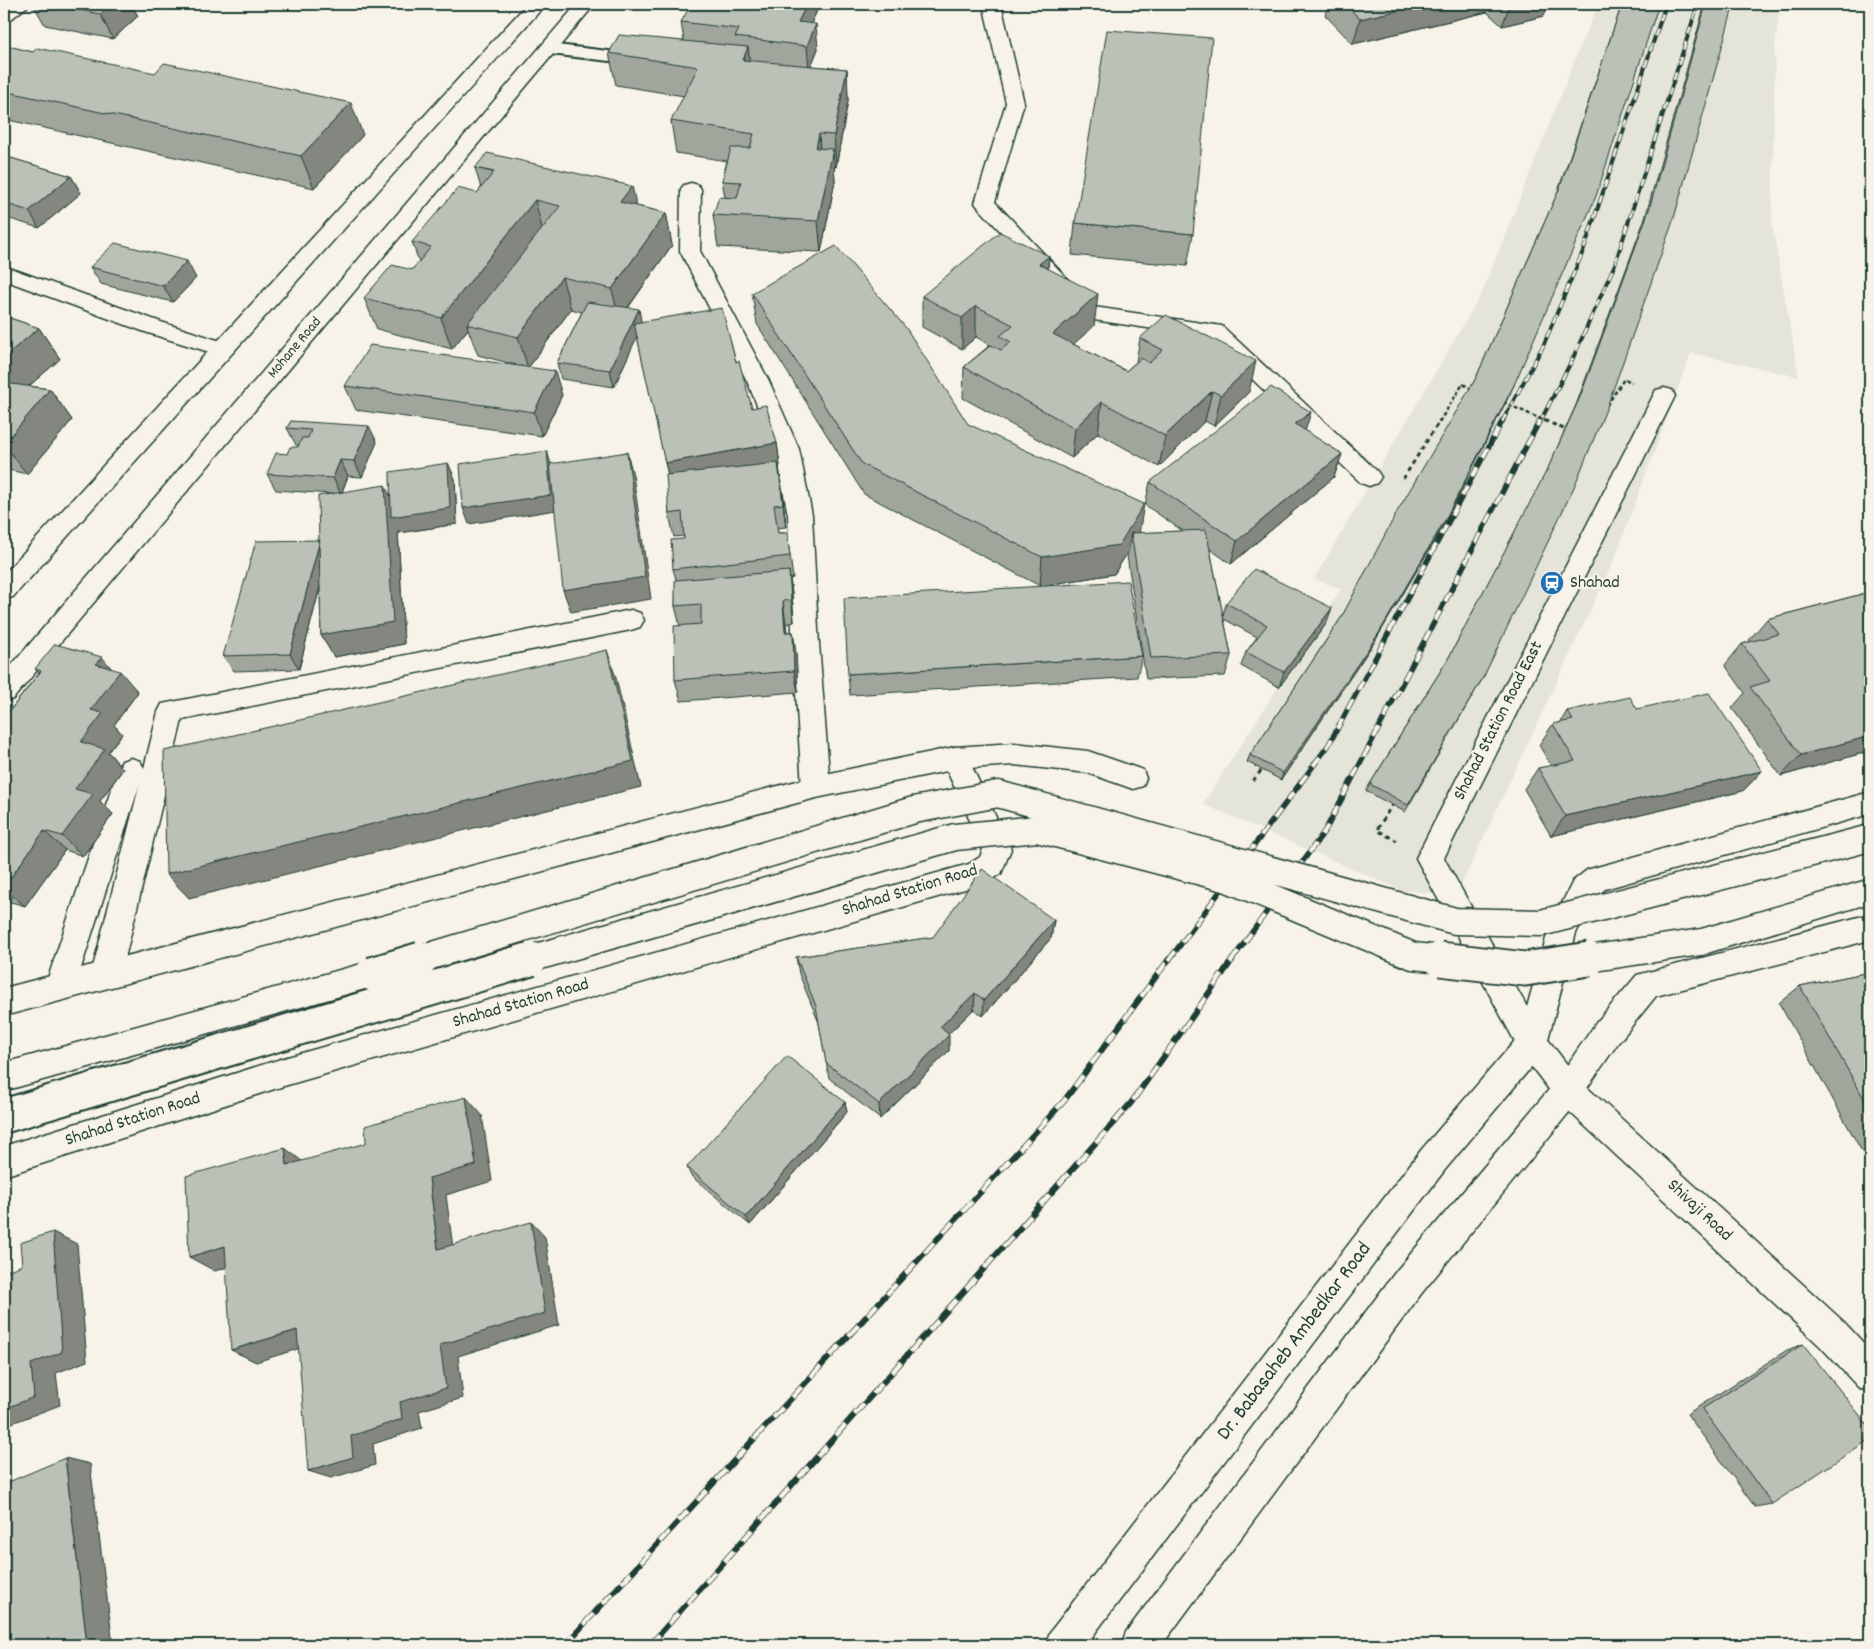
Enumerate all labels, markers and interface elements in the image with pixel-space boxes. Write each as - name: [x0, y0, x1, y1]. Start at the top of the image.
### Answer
- street label: Mohane Road: [263, 312, 327, 384]
- station icon: Shahad: [1539, 570, 1565, 596]
- place label: Shahad: [1570, 571, 1620, 596]
- street label: Shahad Station Road East: [1448, 637, 1550, 805]
- street label: Shahad Station Road: [839, 858, 981, 924]
- street label: Shahad Station Road: [450, 973, 592, 1035]
- street label: Shahad Station Road: [62, 1086, 204, 1154]
- street label: Shivaji Road: [1661, 1174, 1737, 1248]
- street label: Dr. Babasaheb Ambedkar Road: [1210, 1237, 1380, 1447]

